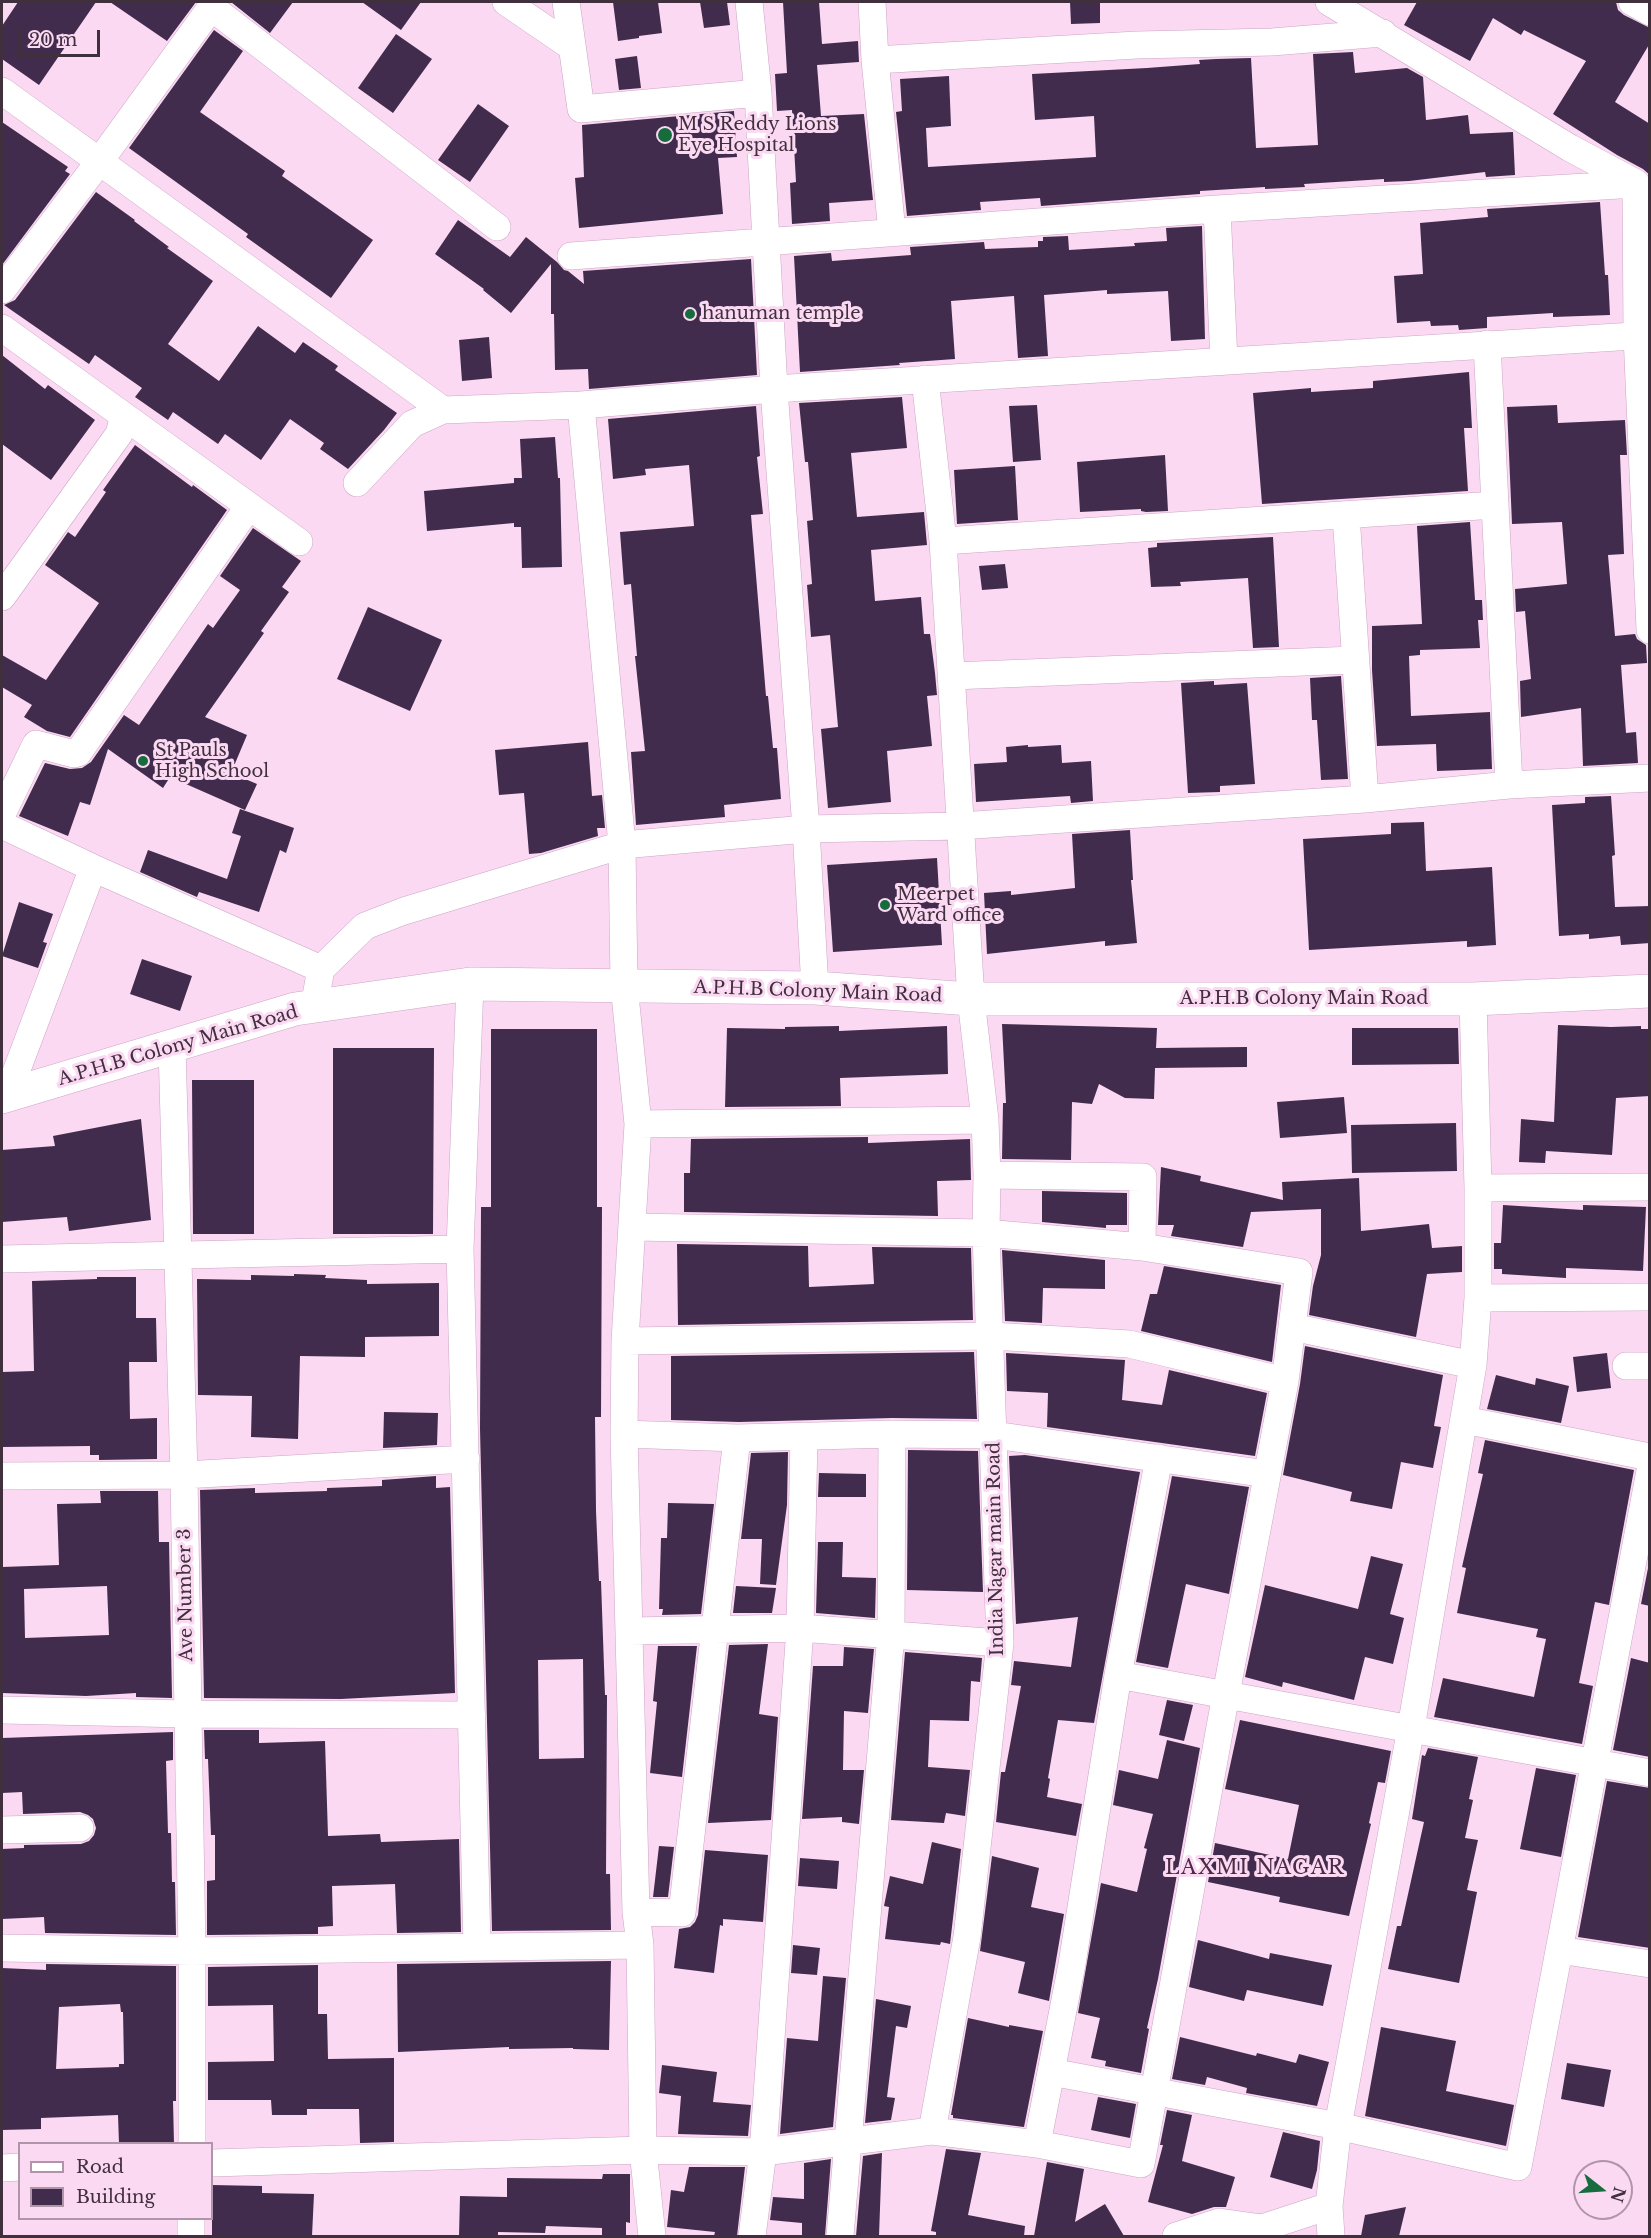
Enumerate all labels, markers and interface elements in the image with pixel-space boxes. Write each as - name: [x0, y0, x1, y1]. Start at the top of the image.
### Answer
- scale bar: [21, 18, 104, 56]
- text: 20 m: [29, 29, 77, 51]
- place label: M S Reddy Lions Eye Hospital: [678, 114, 836, 156]
- marker: M S Reddy Lions Eye Hospital: [656, 126, 674, 144]
- place label: hanuman temple: [702, 303, 860, 325]
- marker: hanuman temple: [683, 307, 697, 321]
- place label: St Pauls High School: [155, 740, 269, 783]
- marker: St Pauls High School: [136, 754, 150, 768]
- place label: Meerpet Ward office: [897, 884, 1002, 926]
- marker: Meerpet Ward office: [878, 898, 892, 912]
- street label: A.P.H.B Colony Main Road: [693, 977, 943, 1007]
- street label: A.P.H.B Colony Main Road: [1180, 988, 1428, 1010]
- street label: A.P.H.B Colony Main Road: [56, 1001, 300, 1091]
- street label: India Nagar main Road: [983, 1442, 1009, 1656]
- street label: Ave Number 3: [174, 1528, 198, 1662]
- district label: LAXMI NAGAR: [1165, 1856, 1345, 1880]
- legend: [18, 2142, 213, 2220]
- text: Road: [76, 2156, 124, 2178]
- north arrow: [1573, 2160, 1633, 2220]
- text: N: [1607, 2185, 1630, 2205]
- text: Building: [76, 2186, 155, 2208]

